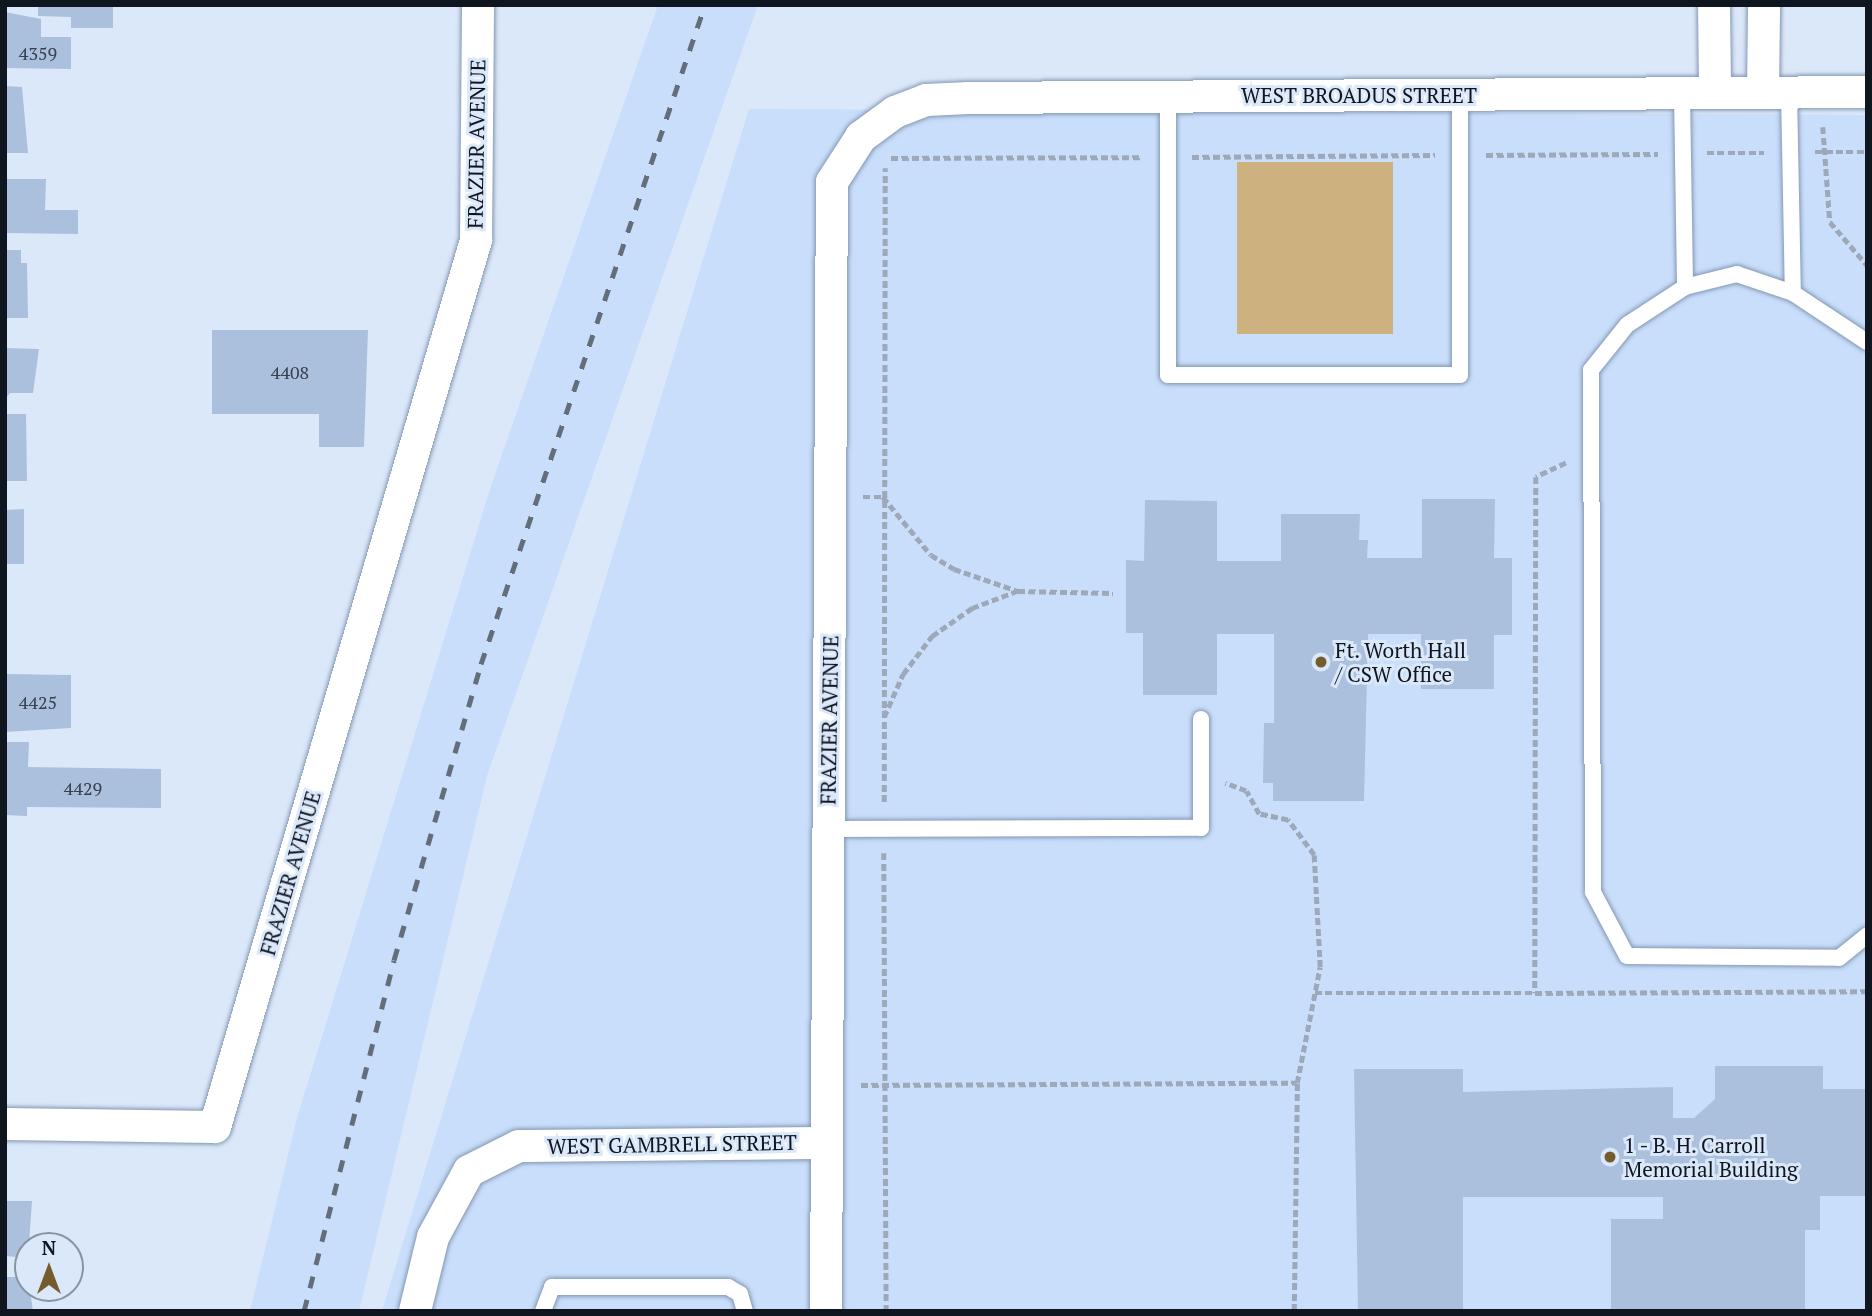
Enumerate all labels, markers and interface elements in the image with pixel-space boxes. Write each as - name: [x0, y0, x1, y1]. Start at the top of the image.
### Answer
- house number: 4359: [19, 42, 57, 64]
- street label: FRAZIER AVENUE: [462, 59, 490, 229]
- street label: WEST BROADUS STREET: [1241, 82, 1477, 108]
- house number: 4408: [271, 361, 309, 383]
- street label: FRAZIER AVENUE: [815, 635, 843, 805]
- place label: Ft. Worth Hall / CSW Office: [1335, 637, 1467, 687]
- marker: Ft. Worth Hall / CSW Office: [1313, 654, 1329, 670]
- house number: 4425: [19, 691, 57, 713]
- house number: 4429: [64, 777, 102, 799]
- street label: FRAZIER AVENUE: [254, 788, 326, 958]
- street label: WEST GAMBRELL STREET: [547, 1129, 797, 1159]
- place label: 1 - B. H. Carroll Memorial Building: [1624, 1132, 1798, 1182]
- marker: 1 - B. H. Carroll Memorial Building: [1602, 1149, 1618, 1165]
- north arrow: [14, 1232, 84, 1302]
- text: N: [42, 1235, 56, 1260]

